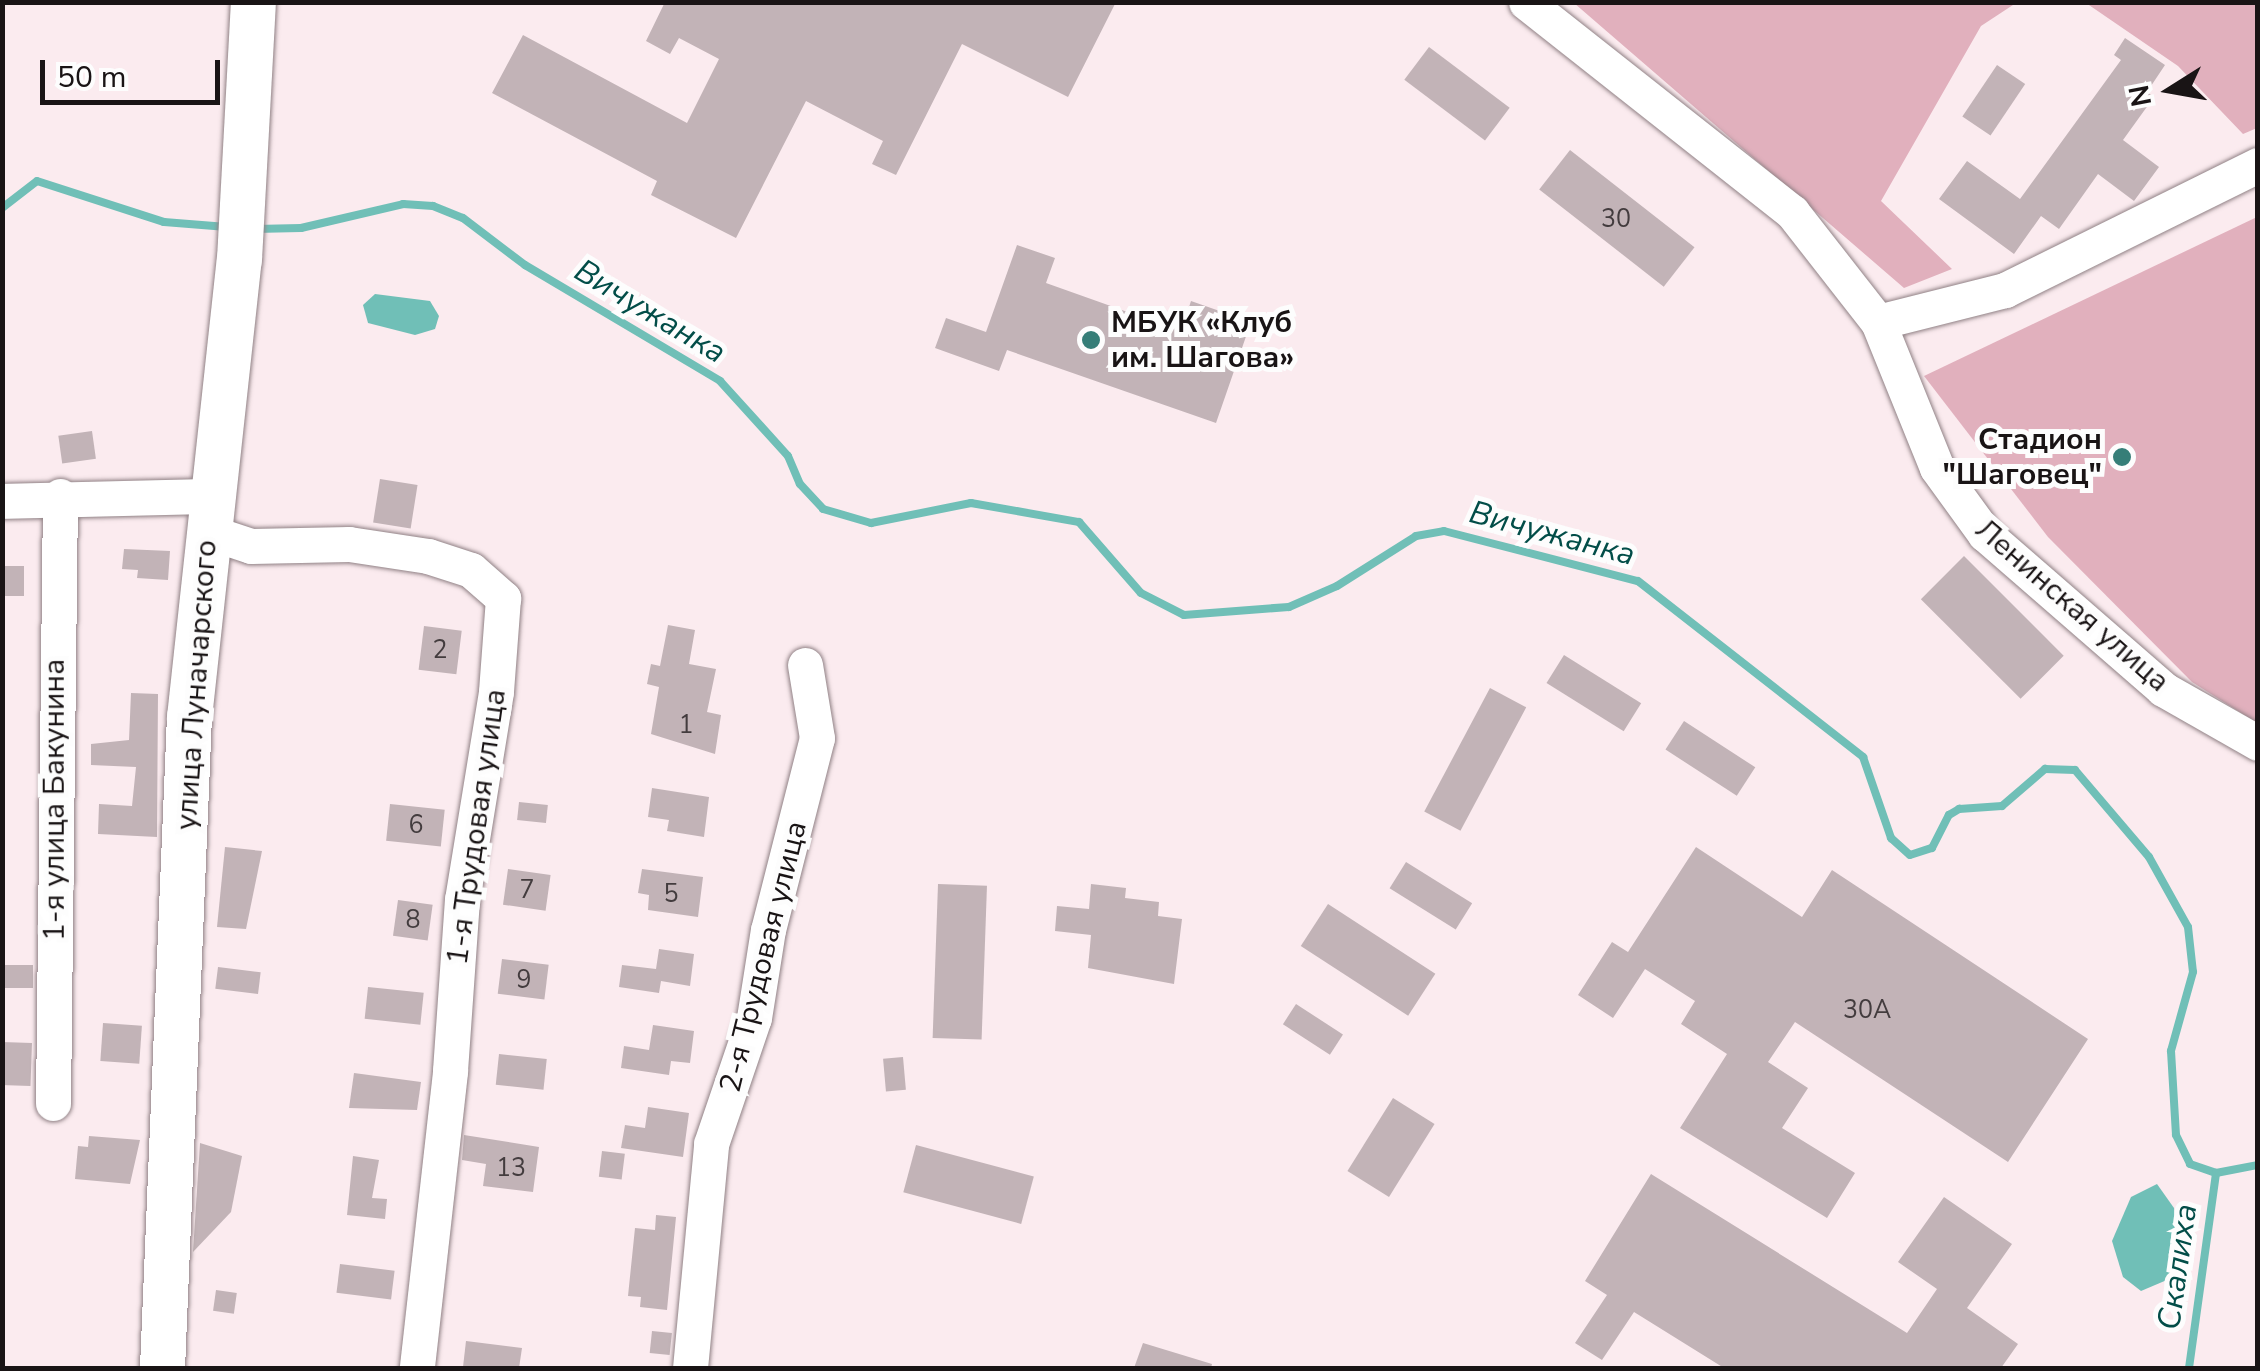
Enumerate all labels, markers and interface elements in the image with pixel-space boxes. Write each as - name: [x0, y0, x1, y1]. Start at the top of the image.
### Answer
- scale bar: [45, 40, 225, 102]
- north arrow: [2120, 40, 2220, 140]
- text: 50 m: [57, 57, 126, 98]
- text: N: [2120, 82, 2161, 110]
- house number: 30: [1601, 204, 1631, 234]
- water label: Вичужанка: [567, 252, 733, 372]
- place label: МБУК «Клуб им. Шагова»: [1111, 305, 1294, 376]
- marker: МБУК «Клуб им. Шагова»: [1080, 329, 1102, 351]
- place label: Стадион "Шаговец": [1943, 422, 2102, 492]
- marker: Стадион "Шаговец": [2111, 446, 2133, 468]
- water label: Вичужанка: [1465, 493, 1639, 575]
- street label: Ленинская улица: [1968, 512, 2176, 700]
- street label: улица Луначарского: [169, 539, 225, 831]
- house number: 2: [433, 635, 447, 665]
- street label: 1-я улица Бакунина: [37, 659, 73, 941]
- street label: 1-я Трудовая улица: [440, 687, 514, 967]
- house number: 1: [679, 710, 693, 740]
- house number: 6: [409, 810, 423, 840]
- street label: 2-я Трудовая улица: [713, 818, 815, 1096]
- house number: 7: [520, 875, 534, 905]
- house number: 5: [664, 879, 678, 909]
- house number: 8: [406, 905, 420, 935]
- house number: 9: [517, 965, 531, 995]
- house number: 30А: [1843, 995, 1891, 1025]
- house number: 13: [496, 1153, 526, 1183]
- water label: Скалиха: [2150, 1202, 2206, 1332]

